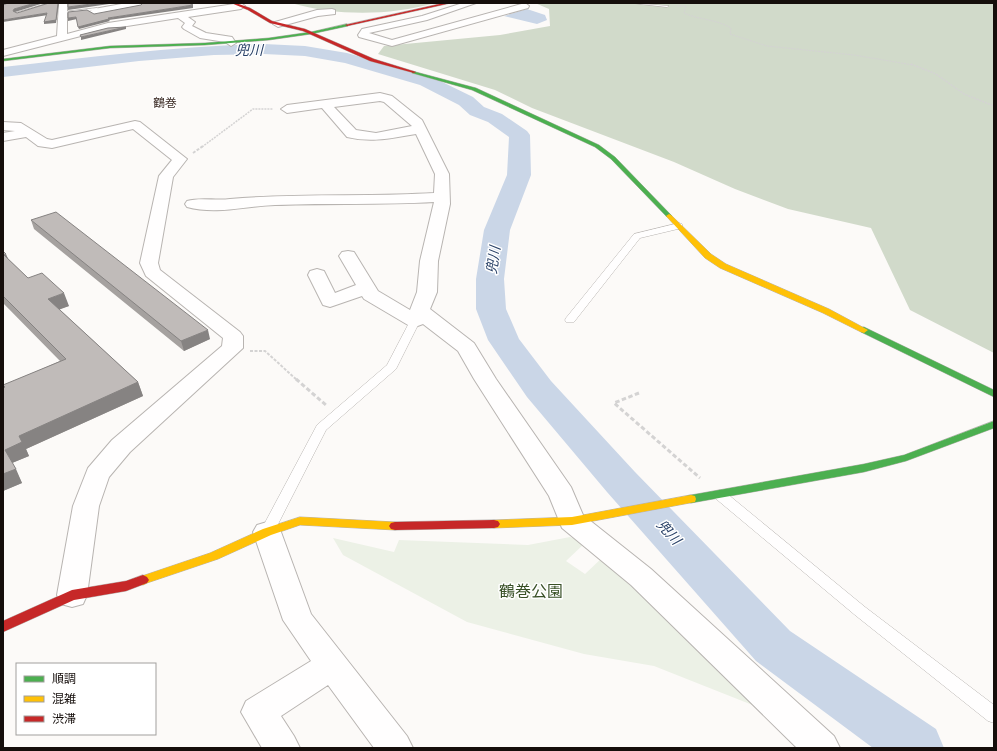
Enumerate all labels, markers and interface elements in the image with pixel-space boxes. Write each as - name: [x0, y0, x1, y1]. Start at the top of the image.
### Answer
- water label: 兜川: [235, 42, 265, 58]
- district label: 鶴巻: [153, 96, 177, 110]
- water label: 兜川: [483, 243, 503, 275]
- water label: 兜川: [654, 516, 686, 549]
- park label: 鶴巻公園: [499, 582, 563, 601]
- legend: [16, 663, 156, 735]
- text: 順調: [52, 672, 76, 686]
- text: 混雑: [52, 692, 76, 706]
- text: 渋滞: [52, 712, 76, 726]

